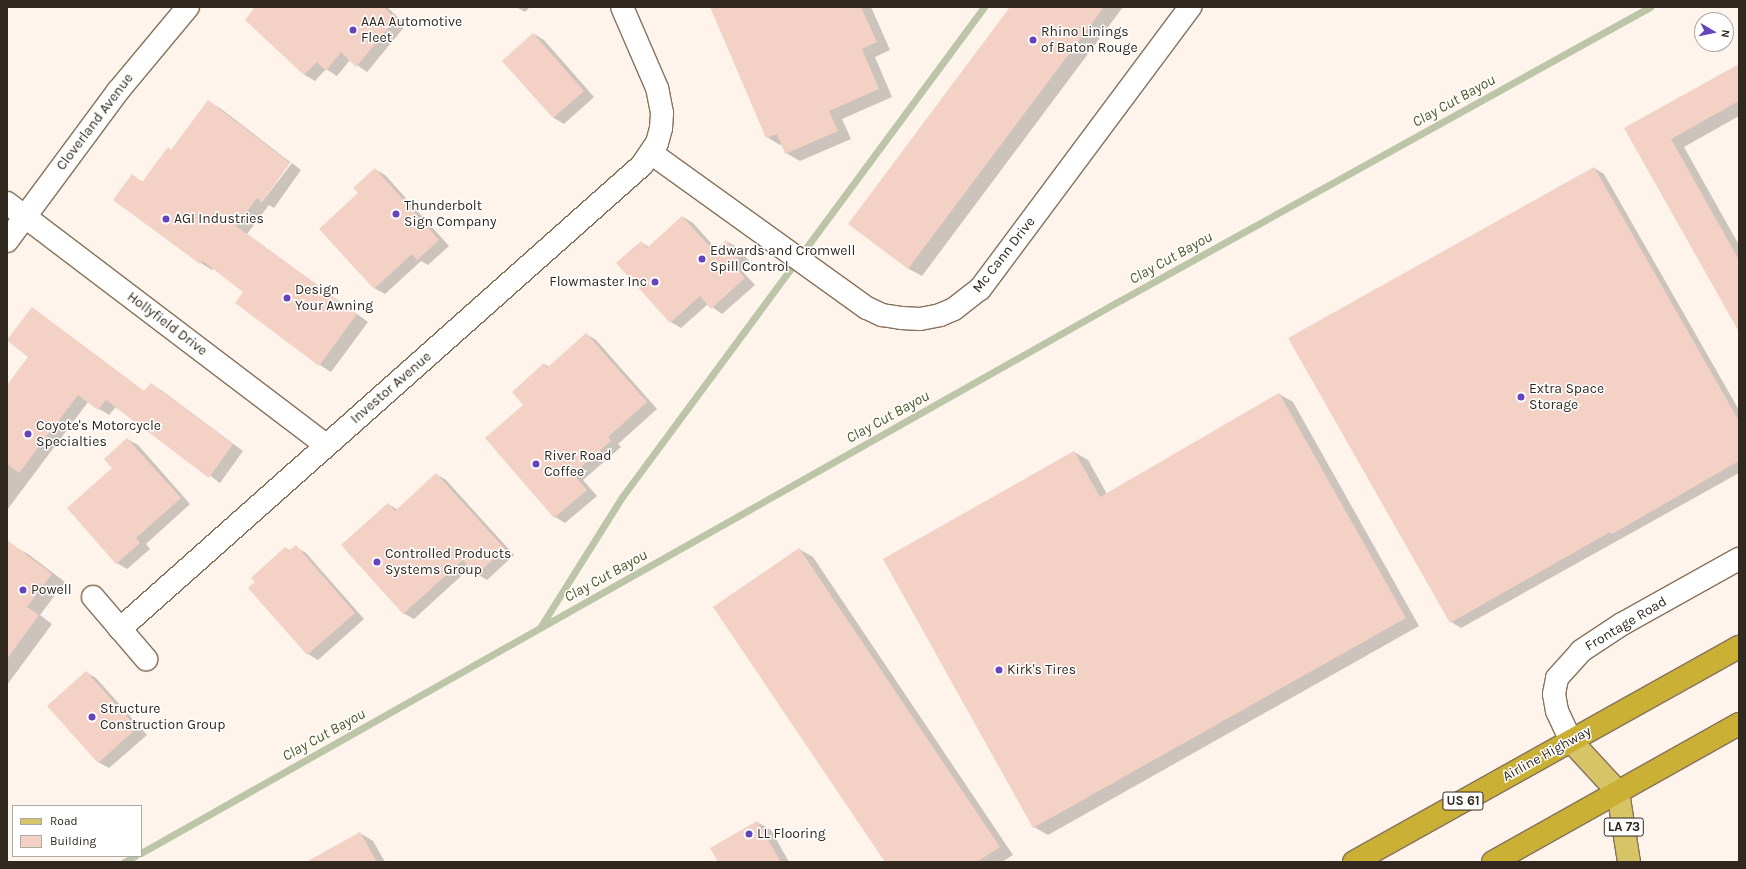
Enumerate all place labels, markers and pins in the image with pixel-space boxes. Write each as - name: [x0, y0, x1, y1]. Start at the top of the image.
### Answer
- place label: AAA Automotive Fleet: [361, 14, 462, 46]
- place label: Rhino Linings of Baton Rouge: [1041, 24, 1138, 56]
- marker: AAA Automotive Fleet: [348, 25, 358, 35]
- marker: Rhino Linings of Baton Rouge: [1028, 35, 1038, 45]
- place label: Thunderbolt Sign Company: [404, 198, 496, 230]
- marker: Thunderbolt Sign Company: [391, 209, 401, 219]
- place label: AGI Industries: [174, 211, 264, 227]
- marker: AGI Industries: [161, 214, 171, 224]
- place label: Edwards and Cromwell Spill Control: [710, 243, 855, 276]
- marker: Edwards and Cromwell Spill Control: [697, 254, 707, 264]
- place label: Flowmaster Inc: [549, 274, 647, 290]
- marker: Flowmaster Inc: [650, 277, 660, 287]
- place label: Design Your Awning: [295, 282, 373, 314]
- marker: Design Your Awning: [282, 293, 292, 303]
- place label: Extra Space Storage: [1529, 381, 1604, 414]
- marker: Extra Space Storage: [1516, 392, 1526, 402]
- place label: Coyote's Motorcycle Specialties: [36, 418, 161, 450]
- marker: Coyote's Motorcycle Specialties: [23, 429, 33, 439]
- place label: River Road Coffee: [544, 448, 612, 480]
- marker: River Road Coffee: [531, 459, 541, 469]
- place label: Controlled Products Systems Group: [385, 546, 511, 578]
- marker: Controlled Products Systems Group: [372, 557, 382, 567]
- place label: Powell: [31, 582, 72, 598]
- marker: Powell: [18, 585, 28, 595]
- place label: Kirk's Tires: [1007, 662, 1076, 678]
- marker: Kirk's Tires: [994, 665, 1004, 675]
- place label: Structure Construction Group: [100, 701, 225, 734]
- marker: Structure Construction Group: [87, 712, 97, 722]
- place label: LL Flooring: [757, 826, 826, 842]
- marker: LL Flooring: [744, 829, 754, 839]

